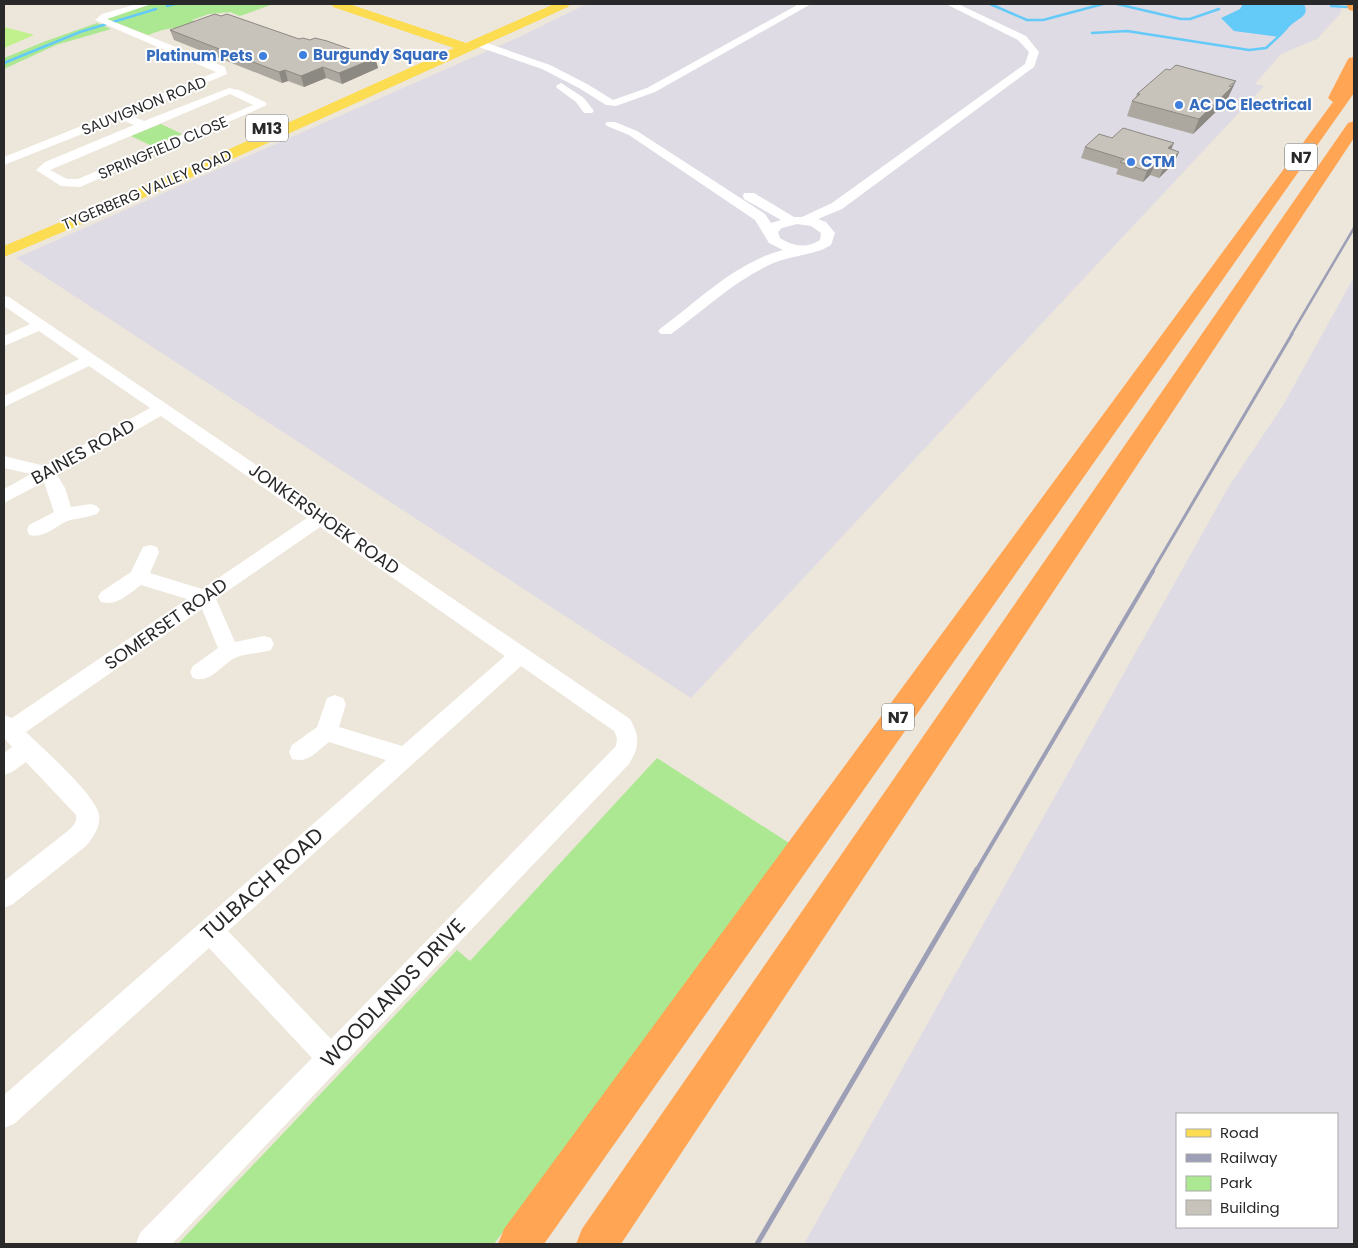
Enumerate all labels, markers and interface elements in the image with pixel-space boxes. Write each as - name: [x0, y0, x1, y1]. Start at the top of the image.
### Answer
- place label: Burgundy Square: [313, 44, 448, 65]
- place label: Platinum Pets: [146, 45, 253, 66]
- marker: Burgundy Square: [297, 49, 309, 61]
- marker: Platinum Pets: [257, 50, 269, 62]
- street label: SAUVIGNON ROAD: [78, 71, 209, 140]
- place label: AC DC Electrical: [1189, 94, 1312, 115]
- marker: AC DC Electrical: [1173, 99, 1185, 111]
- street label: SPRINGFIELD CLOSE: [95, 111, 231, 184]
- road number: M13: [246, 115, 288, 142]
- street label: TYGERBERG VALLEY ROAD: [59, 144, 235, 235]
- road number: N7: [1285, 144, 1317, 170]
- place label: CTM: [1141, 151, 1175, 172]
- marker: CTM: [1125, 156, 1137, 168]
- street label: BAINES ROAD: [26, 413, 139, 490]
- street label: JONKERSHOEK ROAD: [244, 457, 405, 580]
- street label: SOMERSET ROAD: [99, 572, 232, 675]
- road number: N7: [882, 704, 914, 730]
- street label: TULBACH ROAD: [194, 821, 329, 947]
- street label: WOODLANDS DRIVE: [314, 912, 471, 1074]
- legend: [1176, 1113, 1338, 1228]
- text: Road: [1220, 1122, 1259, 1143]
- text: Railway: [1220, 1147, 1278, 1168]
- text: Park: [1220, 1172, 1252, 1193]
- text: Building: [1220, 1197, 1280, 1218]

